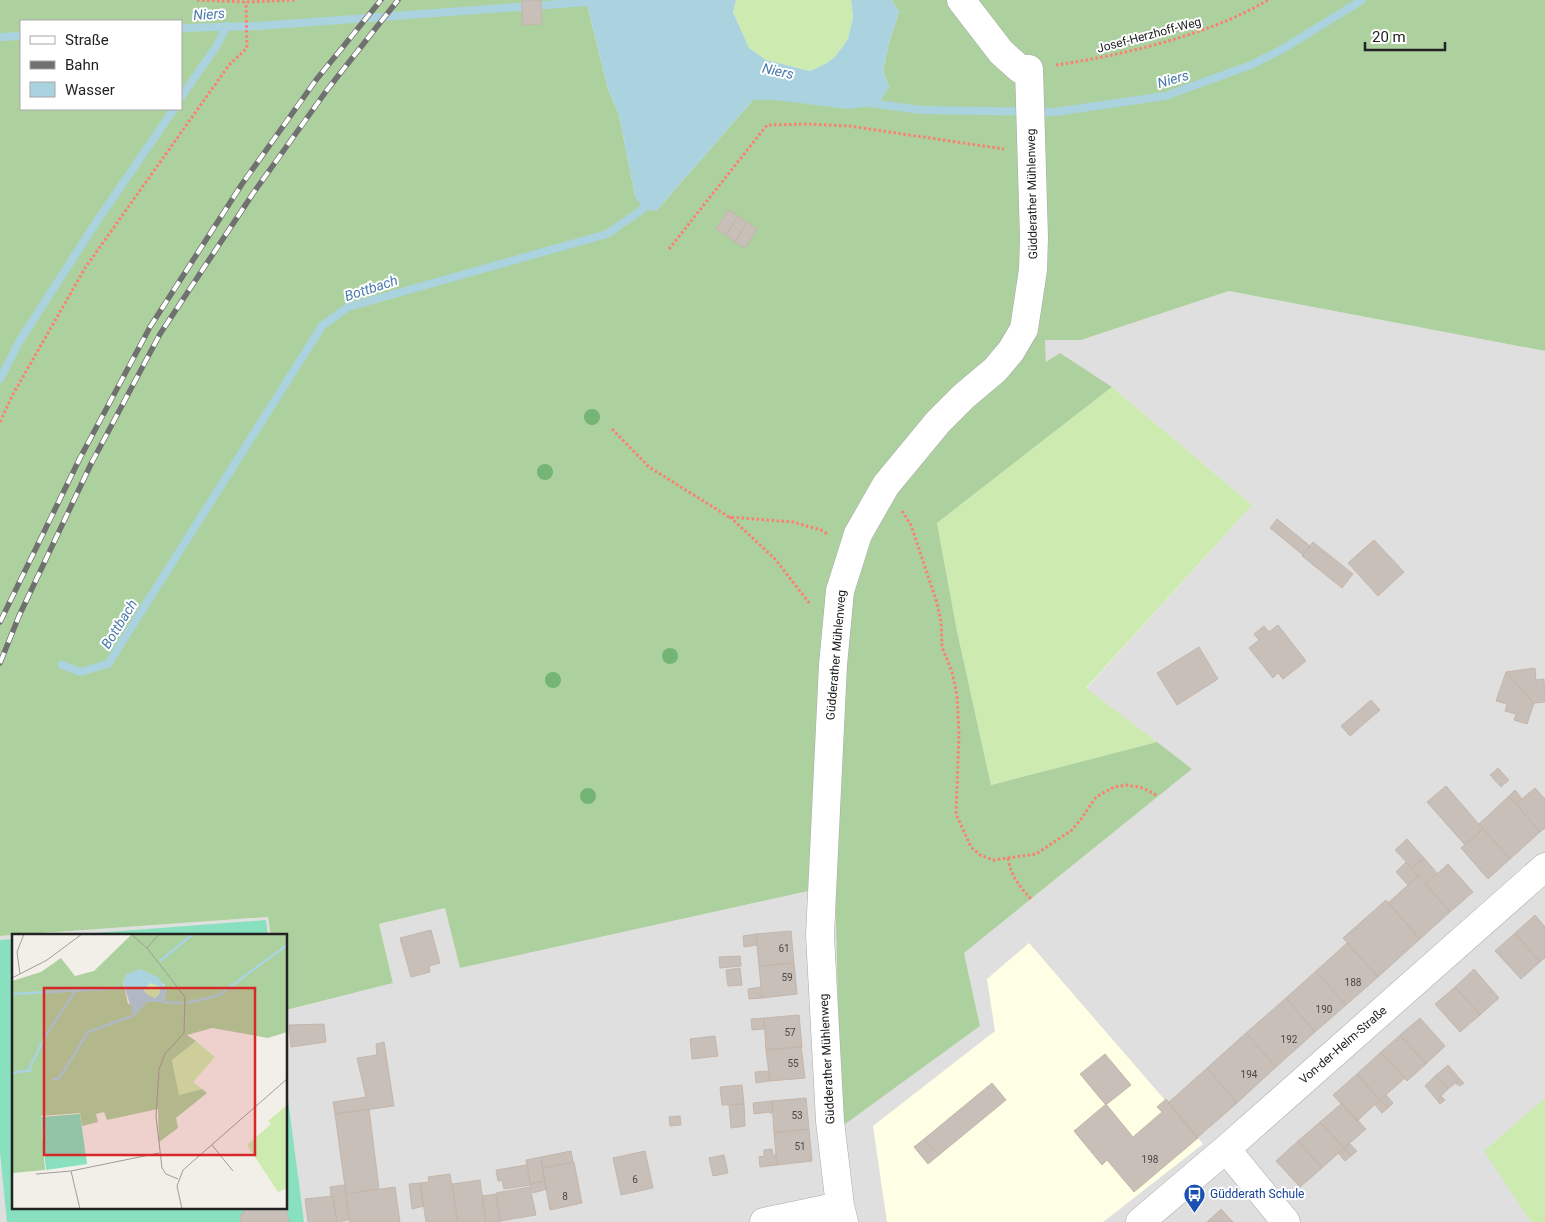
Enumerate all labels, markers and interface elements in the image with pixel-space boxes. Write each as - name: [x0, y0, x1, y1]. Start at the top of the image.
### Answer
- water label: Niers: [193, 5, 225, 23]
- street label: Josef-Herzhoff-Weg: [1095, 14, 1203, 56]
- legend: [20, 20, 182, 110]
- scale bar: [1365, 20, 1445, 52]
- text: 20 m: [1372, 28, 1406, 46]
- text: Straße: [65, 31, 109, 49]
- text: Bahn: [65, 56, 99, 74]
- water label: Niers: [761, 60, 795, 82]
- water label: Niers: [1156, 67, 1190, 91]
- text: Wasser: [65, 81, 115, 99]
- street label: Güdderather Mühlenweg: [1024, 129, 1040, 259]
- water label: Bottbach: [343, 272, 399, 304]
- street label: Güdderather Mühlenweg: [823, 589, 849, 721]
- water label: Bottbach: [98, 597, 140, 651]
- inset map: [12, 934, 288, 1210]
- house number: 61: [778, 943, 790, 954]
- house number: 59: [781, 972, 793, 983]
- house number: 188: [1345, 977, 1362, 988]
- street label: Güdderather Mühlenweg: [817, 993, 837, 1125]
- street label: Von-der-Helm-Straße: [1296, 1003, 1390, 1087]
- house number: 190: [1316, 1004, 1333, 1015]
- house number: 57: [784, 1027, 796, 1038]
- house number: 192: [1281, 1034, 1298, 1045]
- house number: 55: [787, 1058, 799, 1069]
- house number: 194: [1241, 1069, 1258, 1080]
- house number: 53: [791, 1110, 803, 1121]
- house number: 51: [794, 1141, 806, 1152]
- house number: 198: [1142, 1154, 1159, 1165]
- house number: 6: [632, 1174, 638, 1185]
- bus stop icon: Güdderath Schule: [1182, 1182, 1206, 1213]
- place label: Güdderath Schule: [1210, 1187, 1304, 1201]
- house number: 8: [562, 1191, 568, 1202]

